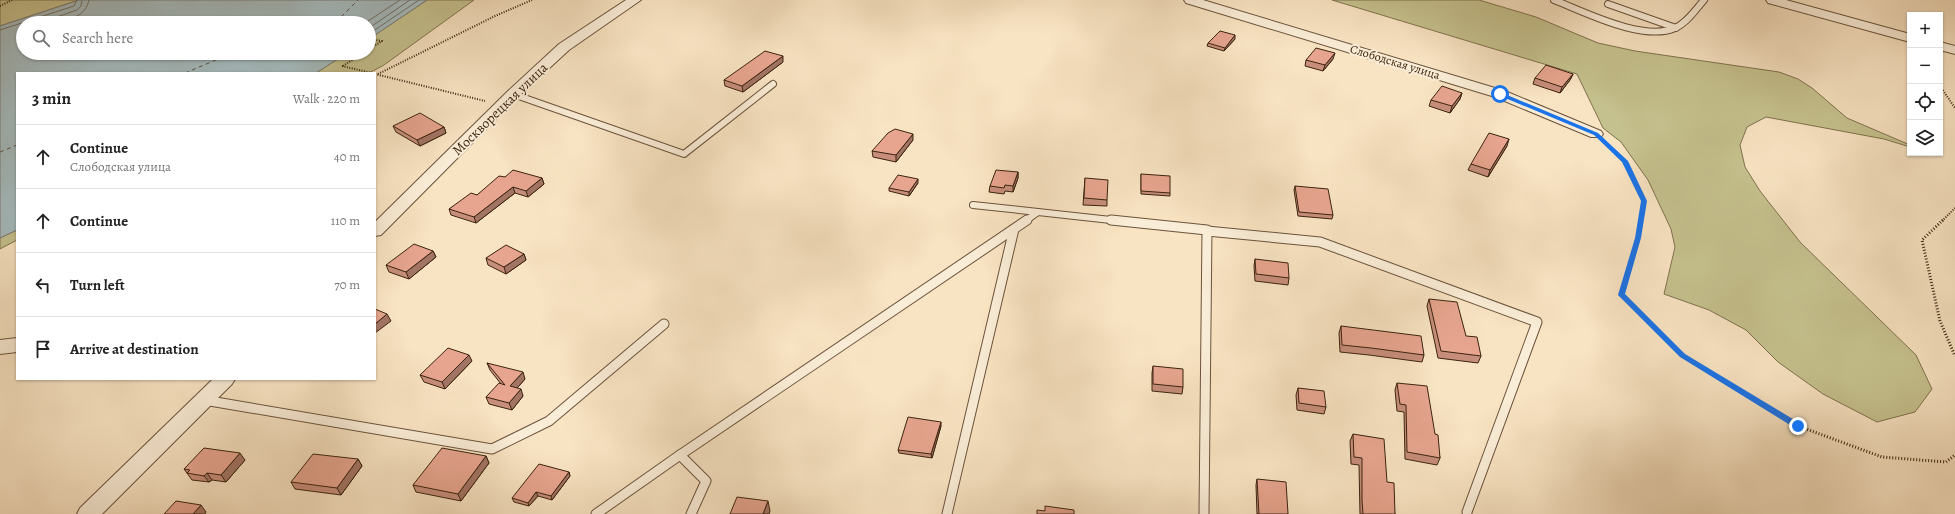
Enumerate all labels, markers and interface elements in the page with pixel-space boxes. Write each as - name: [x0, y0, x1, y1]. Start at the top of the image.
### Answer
- map controls: [1907, 12, 1943, 156]
- button: +: [1907, 12, 1943, 48]
- search box: [16, 16, 376, 60]
- icon: search: [30, 27, 52, 49]
- text: Search here: [62, 28, 133, 48]
- street label: Слободская улица: [1348, 41, 1442, 83]
- button: −: [1907, 48, 1943, 84]
- street label: Москворецкая улица: [448, 58, 552, 160]
- button: locate: [1907, 84, 1943, 120]
- route start: [1491, 85, 1509, 103]
- text: 3 min: [32, 87, 71, 110]
- text: Walk · 220 m: [293, 90, 360, 107]
- button: layers: [1907, 120, 1943, 156]
- text: Continue: [70, 138, 128, 158]
- icon: ahead: [32, 146, 54, 168]
- text: 40 m: [334, 148, 360, 165]
- text: Слободская улица: [70, 158, 171, 175]
- icon: ahead: [32, 210, 54, 232]
- text: Continue: [70, 211, 128, 231]
- text: 110 m: [331, 212, 360, 229]
- icon: left: [32, 274, 54, 296]
- text: Turn left: [70, 275, 125, 295]
- text: 70 m: [334, 276, 360, 293]
- icon: arrive: [32, 338, 54, 360]
- text: Arrive at destination: [70, 339, 199, 359]
- route end: [1789, 417, 1807, 435]

